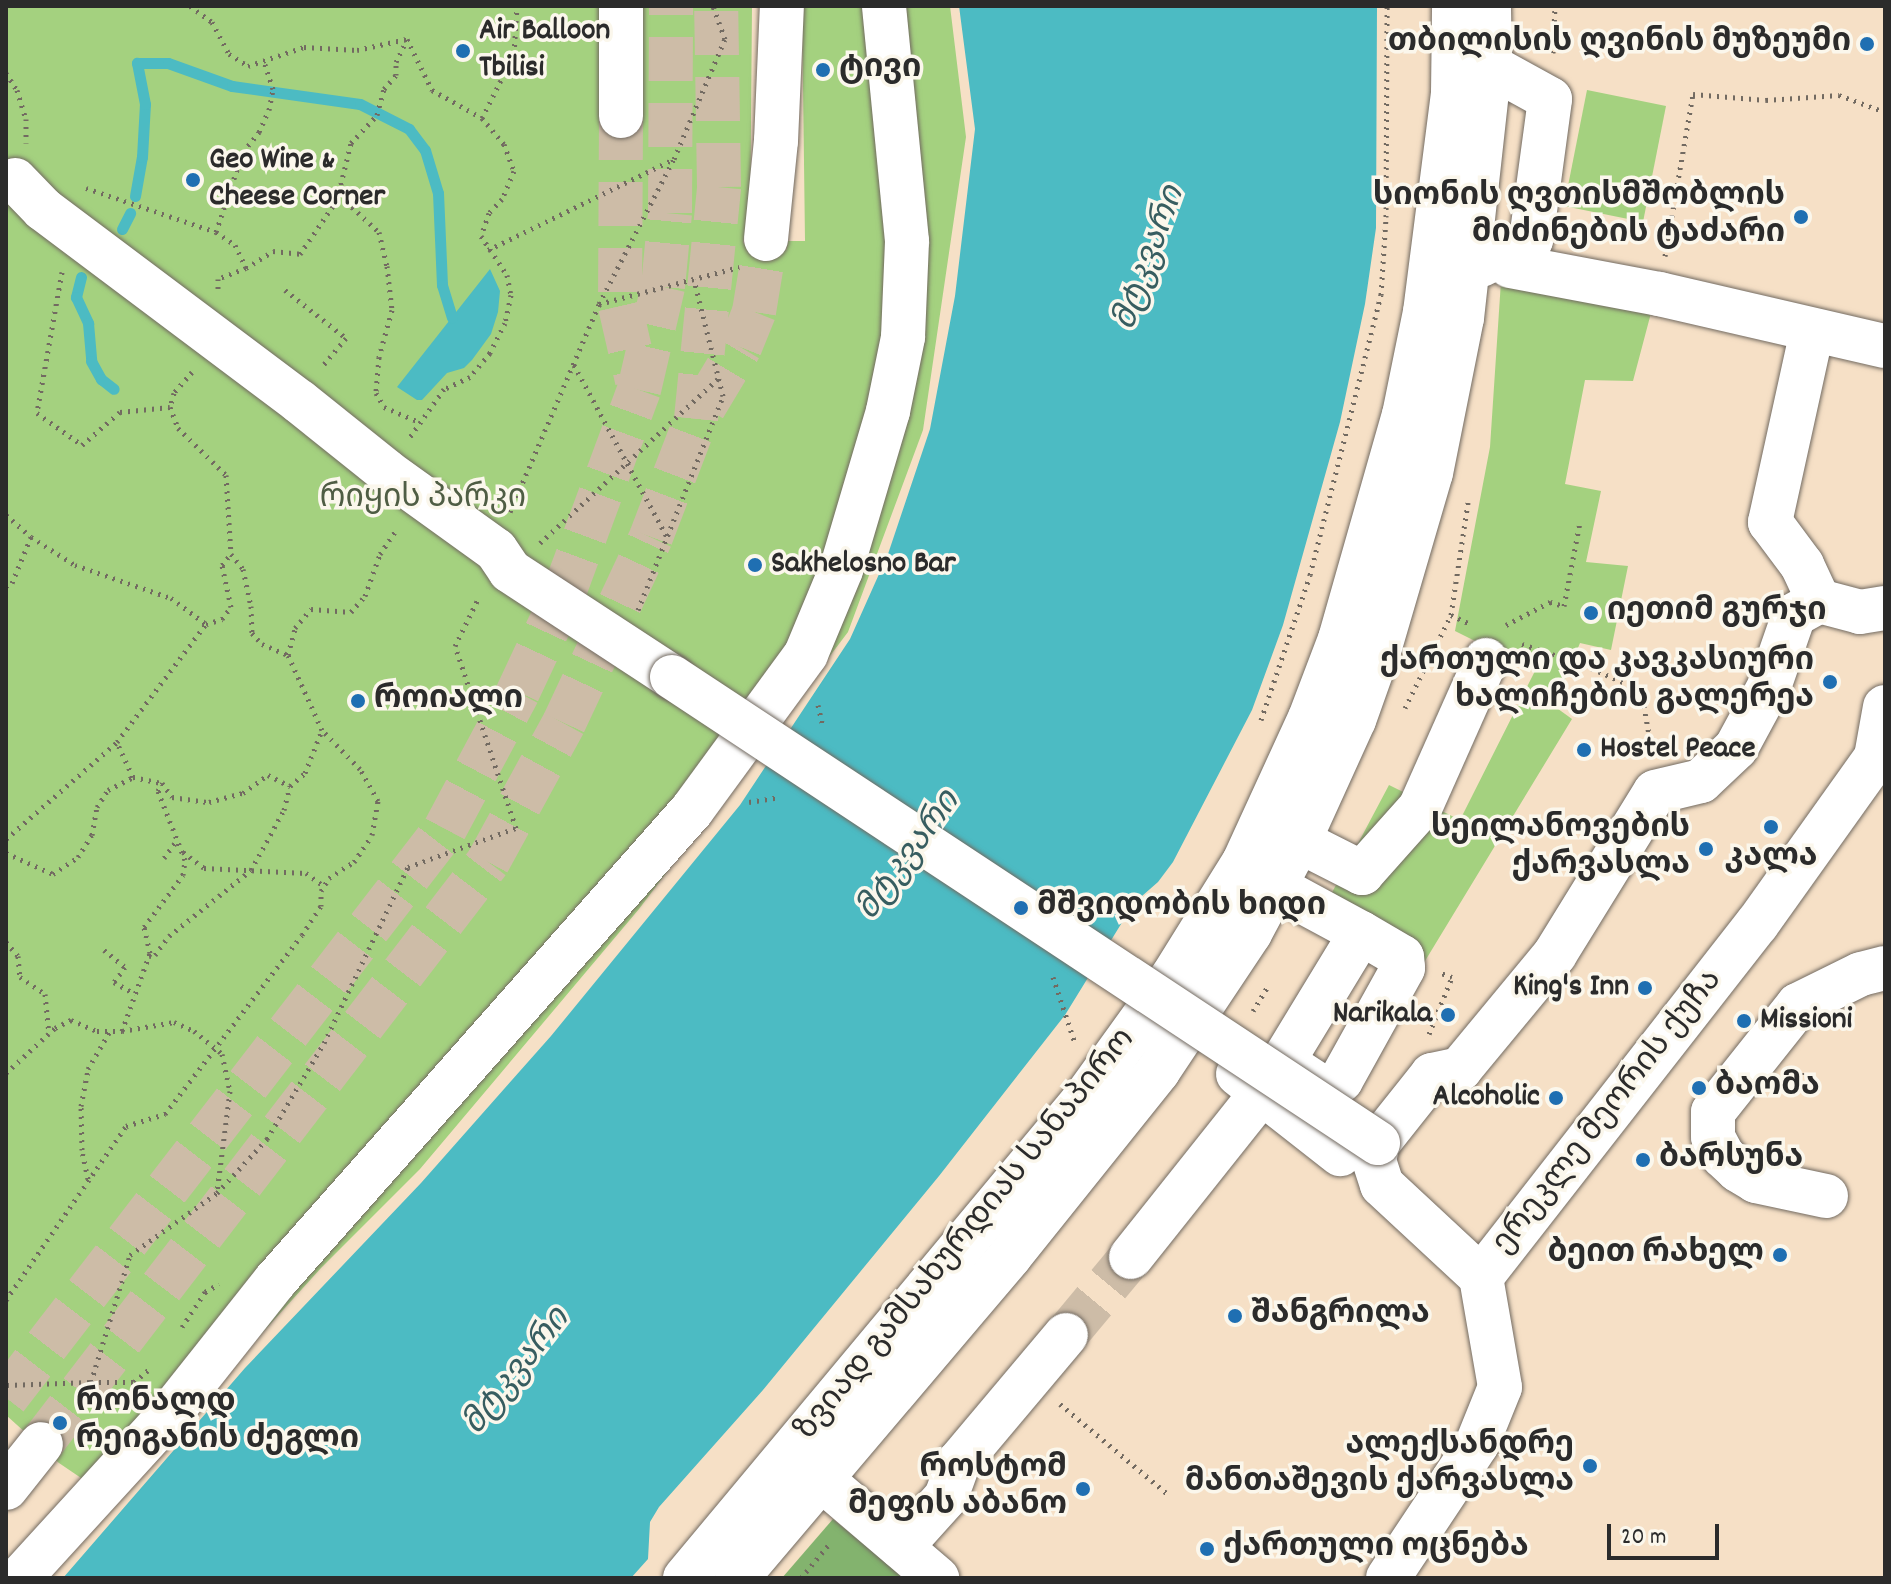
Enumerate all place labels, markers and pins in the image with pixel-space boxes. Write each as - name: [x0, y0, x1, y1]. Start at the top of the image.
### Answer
- place label: Air Balloon Tbilisi: [479, 14, 610, 89]
- place label: თბილისის ღვინის მუზეუმი: [1388, 25, 1851, 63]
- marker: თბილისის ღვინის მუზეუმი: [1858, 35, 1876, 53]
- marker: Air Balloon Tbilisi: [454, 42, 472, 60]
- place label: ტივი: [839, 51, 921, 89]
- marker: ტივი: [814, 61, 832, 79]
- place label: Geo Wine & Cheese Corner: [209, 143, 385, 218]
- marker: Geo Wine & Cheese Corner: [184, 171, 202, 189]
- place label: სიონის ღვთისმშობლის მიძინების ტაძარი: [1373, 180, 1785, 255]
- marker: სიონის ღვთისმშობლის მიძინების ტაძარი: [1792, 208, 1810, 226]
- place label: Sakhelosno Bar: [771, 546, 956, 584]
- marker: Sakhelosno Bar: [746, 556, 764, 574]
- place label: იეთიმ გურჯი: [1607, 594, 1827, 632]
- marker: იეთიმ გურჯი: [1582, 604, 1600, 622]
- place label: ქართული და კავკასიური ხალიჩების გალერეა: [1380, 645, 1814, 720]
- marker: ქართული და კავკასიური ხალიჩების გალერეა: [1821, 673, 1839, 691]
- place label: როიალი: [374, 682, 523, 720]
- marker: როიალი: [349, 692, 367, 710]
- place label: Hostel Peace: [1600, 731, 1755, 769]
- marker: Hostel Peace: [1575, 741, 1593, 759]
- place label: სეილანოვების ქარვასლა: [1431, 812, 1690, 887]
- marker: კალა: [1762, 818, 1780, 836]
- marker: სეილანოვების ქარვასლა: [1697, 840, 1715, 858]
- place label: კალა: [1724, 840, 1818, 878]
- place label: მშვიდობის ხიდი: [1037, 889, 1326, 927]
- marker: მშვიდობის ხიდი: [1012, 899, 1030, 917]
- place label: King's Inn: [1513, 969, 1629, 1007]
- marker: King's Inn: [1636, 979, 1654, 997]
- place label: Narikala: [1333, 996, 1432, 1034]
- place label: Missioni: [1760, 1002, 1852, 1040]
- marker: Narikala: [1439, 1006, 1457, 1024]
- marker: Missioni: [1735, 1012, 1753, 1030]
- place label: ბაომა: [1715, 1069, 1820, 1107]
- place label: Alcoholic: [1433, 1079, 1540, 1117]
- marker: ბაომა: [1690, 1079, 1708, 1097]
- marker: Alcoholic: [1547, 1089, 1565, 1107]
- place label: ბარსუნა: [1659, 1141, 1803, 1179]
- marker: ბარსუნა: [1634, 1151, 1652, 1169]
- place label: ბეით რახელ: [1547, 1236, 1764, 1274]
- marker: ბეით რახელ: [1771, 1246, 1789, 1264]
- place label: შანგრილა: [1251, 1297, 1430, 1335]
- marker: შანგრილა: [1226, 1307, 1244, 1325]
- place label: რონალდ რეიგანის ძეგლი: [76, 1386, 359, 1461]
- marker: რონალდ რეიგანის ძეგლი: [51, 1414, 69, 1432]
- place label: ალექსანდრე მანთაშევის ქარვასლა: [1185, 1429, 1574, 1504]
- place label: როსტომ მეფის აბანო: [848, 1452, 1067, 1527]
- marker: ალექსანდრე მანთაშევის ქარვასლა: [1581, 1457, 1599, 1475]
- marker: როსტომ მეფის აბანო: [1074, 1480, 1092, 1498]
- place label: ქართული ოცნება: [1223, 1530, 1529, 1568]
- marker: ქართული ოცნება: [1198, 1540, 1216, 1558]

